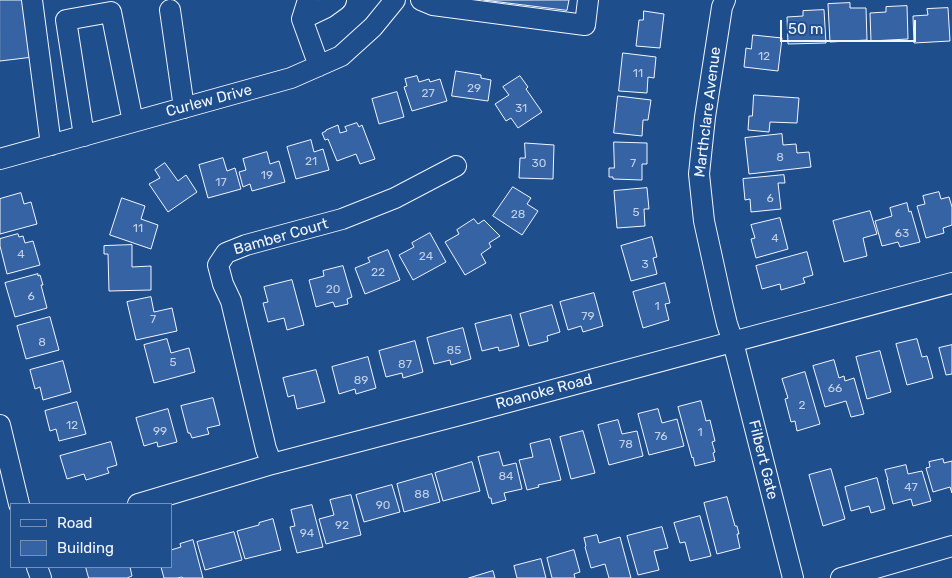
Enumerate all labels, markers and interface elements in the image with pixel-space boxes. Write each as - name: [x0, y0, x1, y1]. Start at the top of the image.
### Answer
- scale bar: [782, 10, 918, 42]
- text: 50 m: [788, 20, 823, 38]
- street label: Marthclare Avenue: [691, 46, 725, 178]
- house number: 12: [758, 50, 770, 64]
- house number: 11: [633, 67, 643, 81]
- street label: Curlew Drive: [164, 81, 254, 121]
- house number: 29: [467, 82, 481, 96]
- house number: 27: [421, 87, 435, 101]
- house number: 31: [515, 102, 527, 116]
- house number: 8: [776, 151, 784, 165]
- house number: 21: [305, 155, 317, 169]
- house number: 30: [532, 157, 546, 171]
- house number: 7: [630, 157, 636, 171]
- house number: 19: [261, 169, 273, 183]
- house number: 17: [215, 176, 227, 190]
- house number: 6: [766, 192, 774, 206]
- house number: 5: [632, 206, 640, 220]
- house number: 28: [511, 208, 525, 222]
- street label: Bamber Court: [232, 215, 330, 259]
- house number: 11: [133, 222, 143, 236]
- house number: 63: [895, 227, 909, 241]
- house number: 4: [771, 232, 779, 246]
- house number: 4: [17, 248, 25, 262]
- house number: 24: [419, 250, 433, 264]
- house number: 3: [641, 258, 649, 272]
- house number: 22: [371, 266, 385, 280]
- house number: 20: [326, 283, 340, 297]
- house number: 6: [27, 290, 35, 304]
- house number: 1: [654, 300, 660, 314]
- house number: 79: [581, 310, 595, 324]
- house number: 7: [150, 313, 156, 327]
- house number: 8: [38, 336, 46, 350]
- house number: 85: [447, 344, 461, 358]
- house number: 5: [169, 356, 177, 370]
- house number: 87: [398, 358, 412, 372]
- street label: Roanoke Road: [494, 370, 594, 414]
- house number: 89: [354, 374, 368, 388]
- house number: 66: [828, 382, 842, 396]
- house number: 2: [798, 399, 806, 413]
- street label: Filbert Gate: [744, 418, 782, 502]
- house number: 12: [66, 419, 78, 433]
- house number: 99: [153, 425, 167, 439]
- house number: 1: [697, 426, 703, 440]
- house number: 76: [654, 430, 668, 444]
- house number: 78: [619, 438, 633, 452]
- house number: 84: [498, 470, 514, 484]
- house number: 47: [904, 481, 918, 495]
- house number: 88: [414, 488, 430, 502]
- house number: 90: [376, 499, 390, 513]
- legend: [10, 503, 172, 568]
- text: Road: [57, 514, 93, 532]
- house number: 92: [335, 519, 349, 533]
- house number: 94: [300, 527, 314, 541]
- text: Building: [57, 539, 114, 557]

